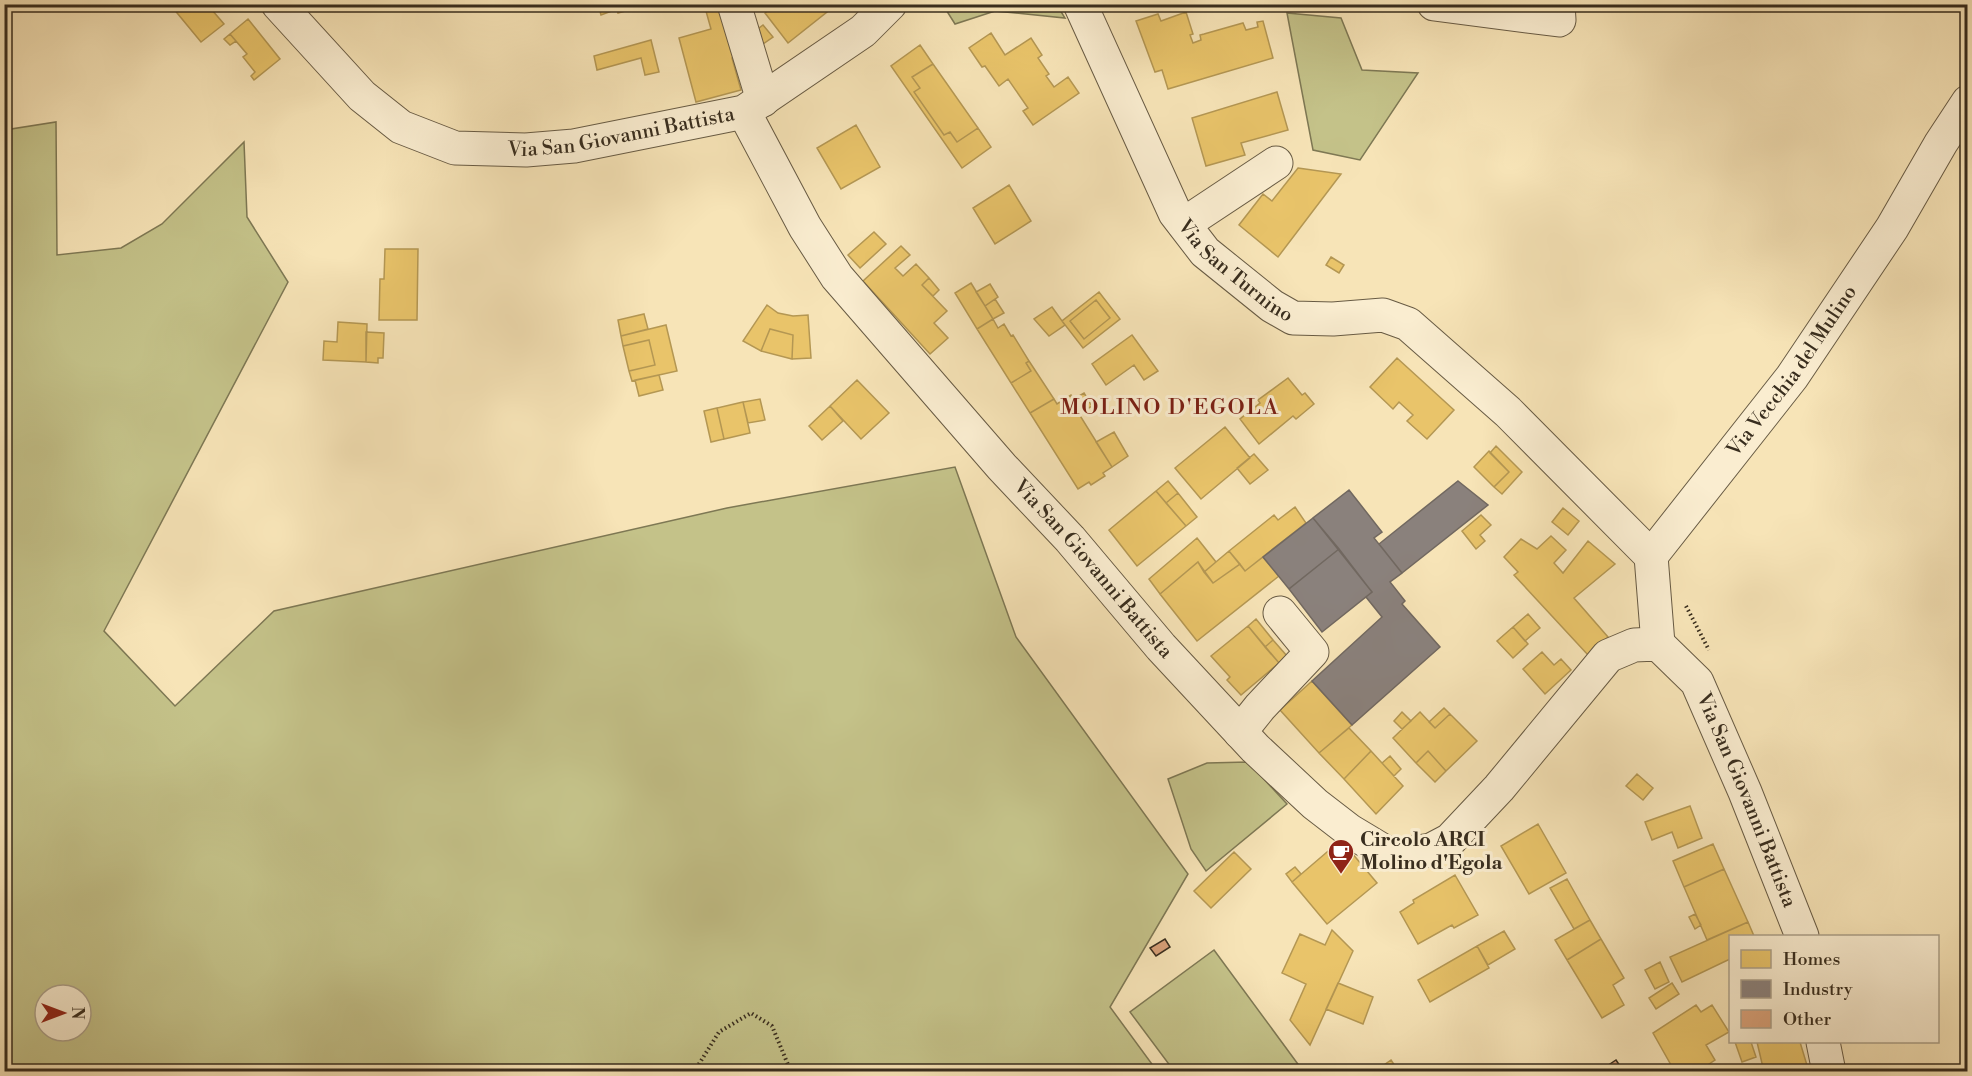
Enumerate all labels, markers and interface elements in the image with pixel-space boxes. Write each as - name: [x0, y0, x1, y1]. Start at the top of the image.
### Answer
- street label: Via San Giovanni Battista: [506, 102, 738, 163]
- street label: Via San Turnino: [1171, 214, 1298, 328]
- street label: Via Vecchia del Mulino: [1721, 281, 1862, 463]
- district label: MOLINO D'EGOLA: [1060, 394, 1280, 421]
- street label: Via San Giovanni Battista: [1007, 474, 1179, 665]
- street label: Via San Giovanni Battista: [1690, 688, 1802, 912]
- place label: Circolo ARCI Molino d'Egola: [1360, 828, 1503, 876]
- cafe icon: Circolo ARCI Molino d'Egola: [1326, 837, 1356, 875]
- legend: [1729, 935, 1939, 1043]
- text: Homes: [1783, 948, 1840, 971]
- text: Industry: [1783, 978, 1853, 1001]
- north arrow: [33, 983, 93, 1043]
- text: N: [67, 1007, 87, 1020]
- text: Other: [1783, 1008, 1831, 1031]

